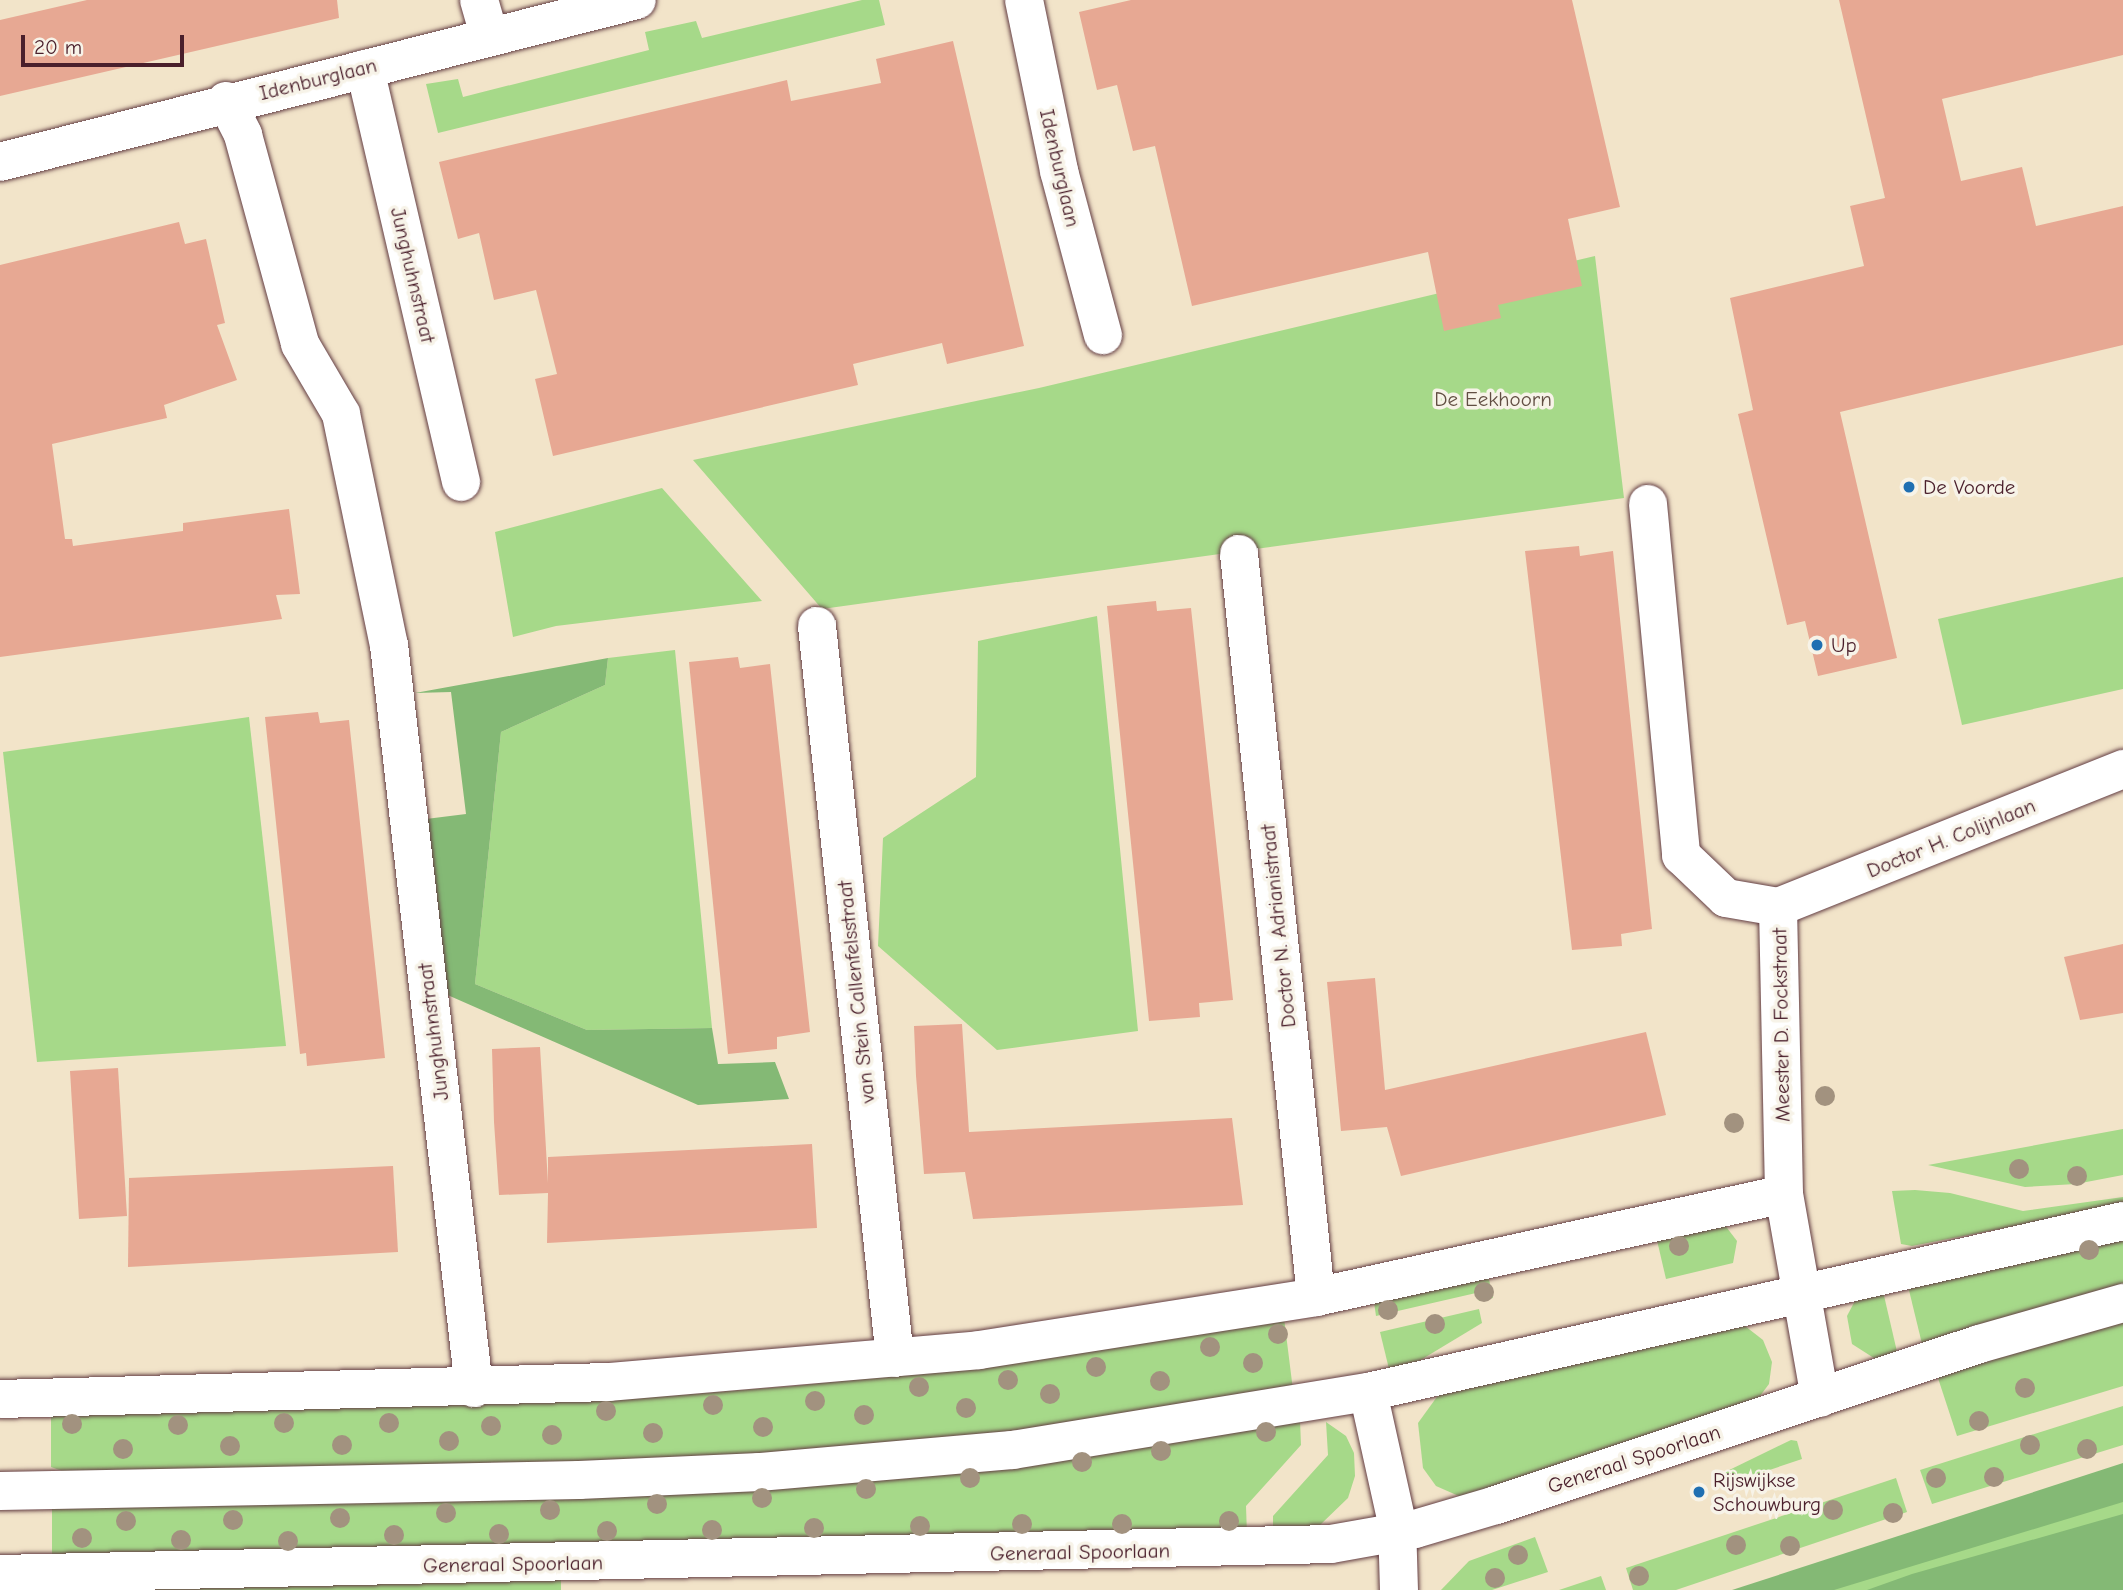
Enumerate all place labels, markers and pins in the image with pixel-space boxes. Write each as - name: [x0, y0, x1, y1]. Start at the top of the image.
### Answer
- place label: De Voorde: [1923, 474, 2015, 500]
- marker: De Voorde: [1901, 479, 1917, 495]
- place label: Up: [1831, 632, 1857, 658]
- marker: Up: [1809, 637, 1825, 653]
- place label: Rijswijkse Schouwburg: [1713, 1467, 1821, 1517]
- marker: Rijswijkse Schouwburg: [1691, 1484, 1707, 1500]

